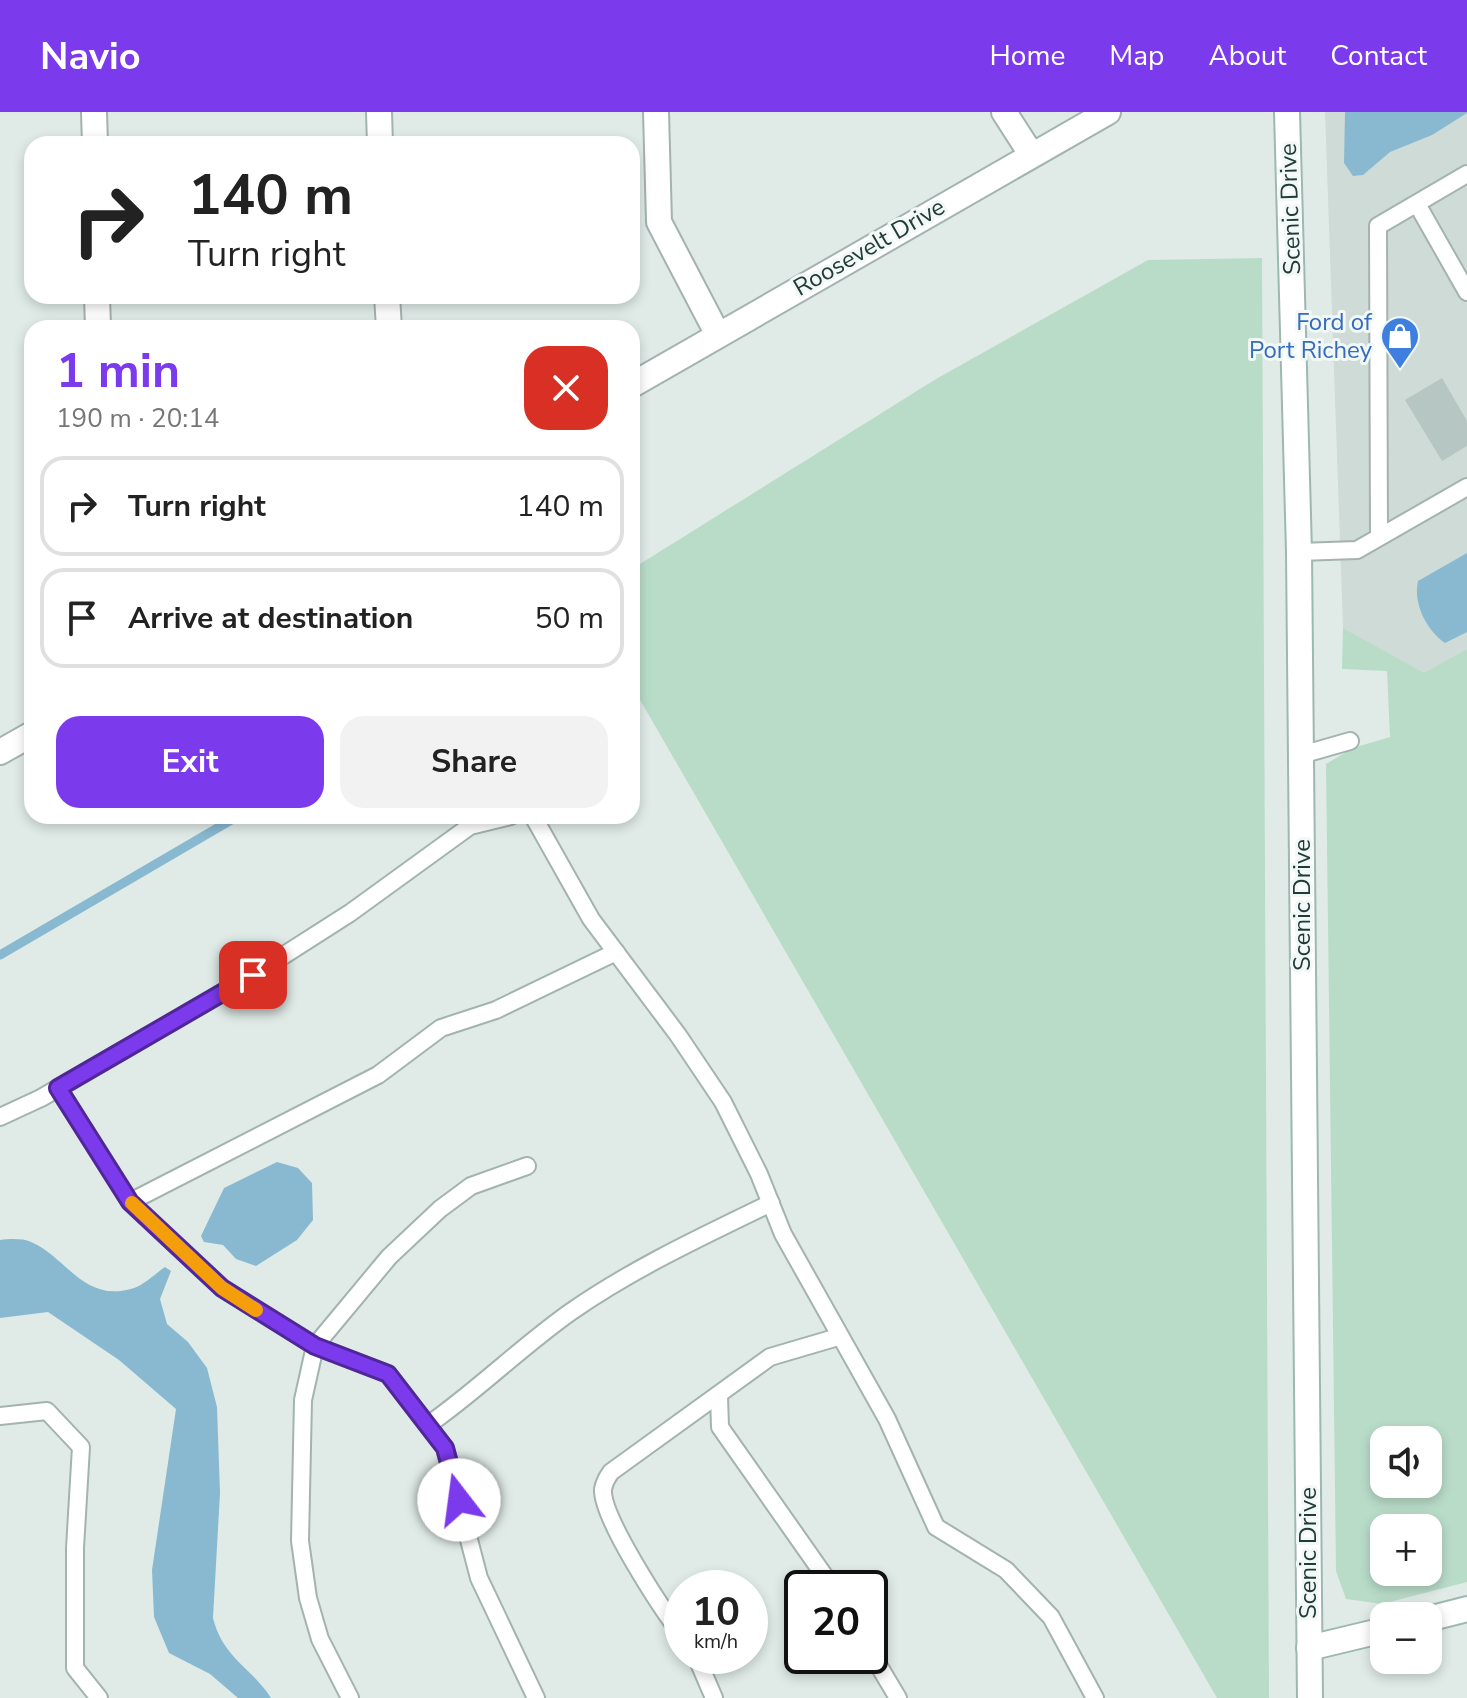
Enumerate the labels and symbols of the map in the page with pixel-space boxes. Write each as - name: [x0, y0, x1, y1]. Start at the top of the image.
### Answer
- street label: Scenic Drive: [1272, 143, 1308, 275]
- street label: Roosevelt Drive: [787, 191, 951, 303]
- place label: Ford of Port Richey: [1249, 306, 1373, 366]
- shop icon: Ford of Port Richey: [1379, 315, 1421, 370]
- street label: Scenic Drive: [1286, 839, 1318, 971]
- pin: [219, 941, 287, 1009]
- position arrow: [417, 1458, 501, 1542]
- street label: Scenic Drive: [1292, 1487, 1324, 1619]
- speed limit sign: 20: [784, 1570, 888, 1674]

